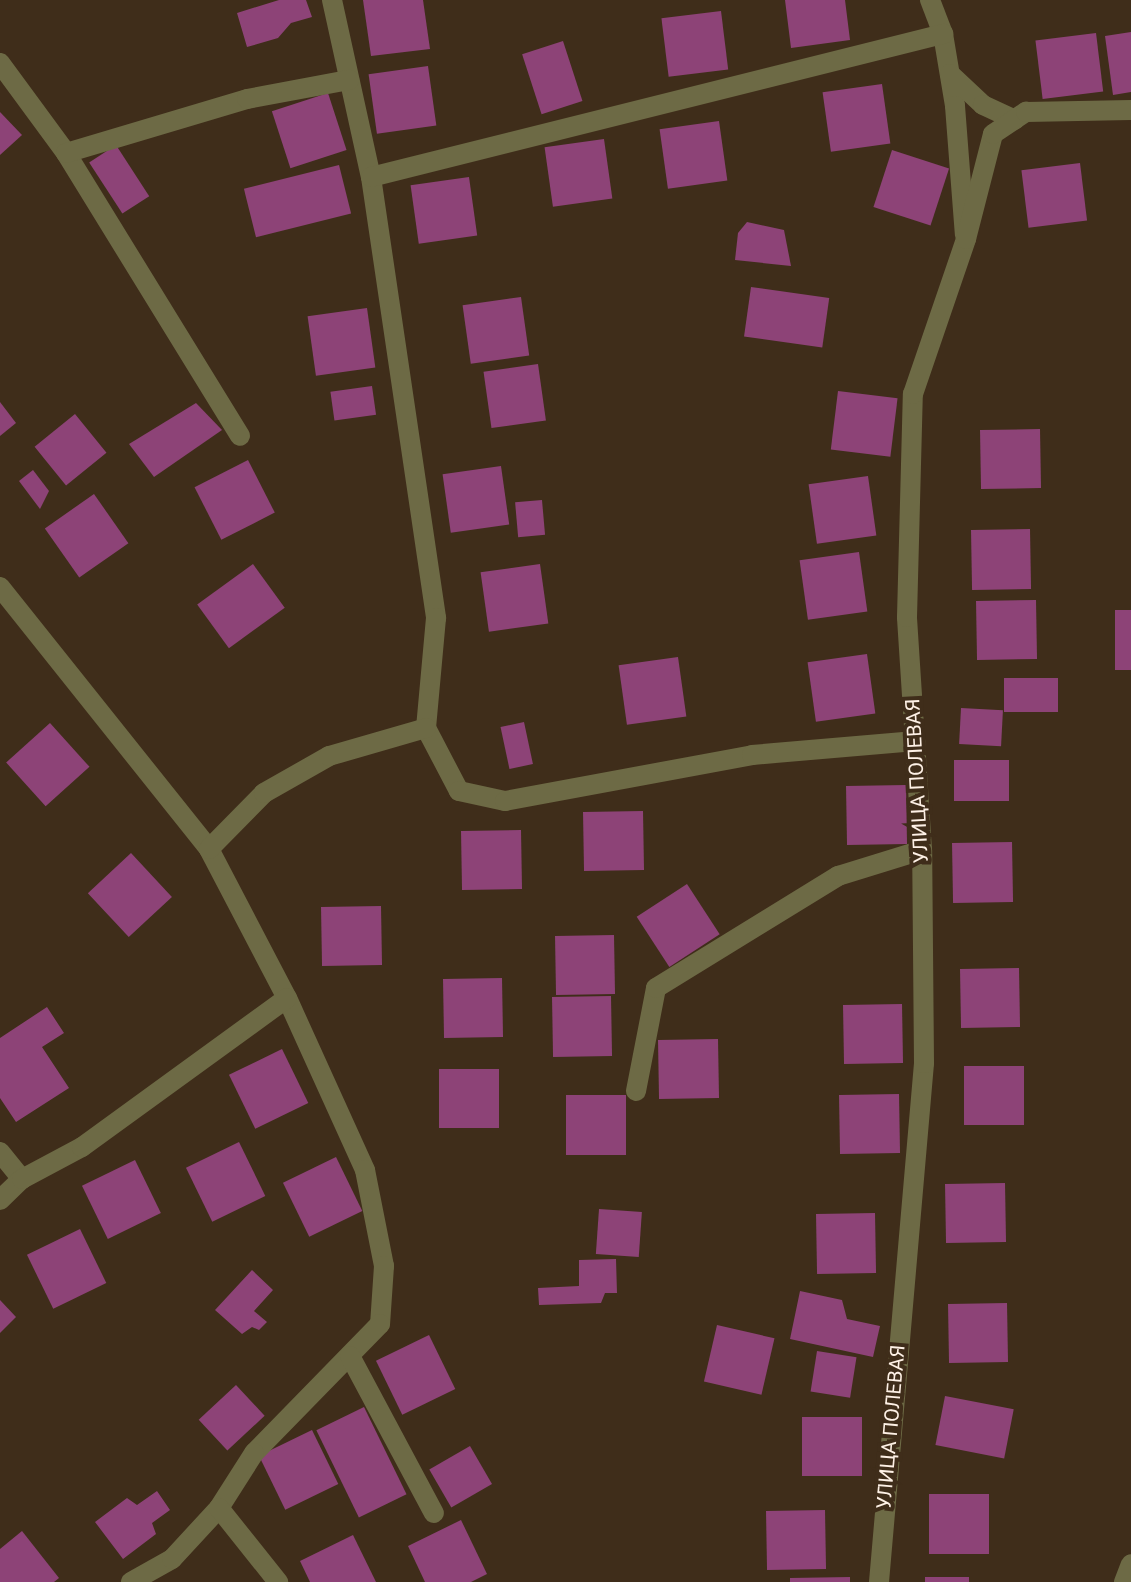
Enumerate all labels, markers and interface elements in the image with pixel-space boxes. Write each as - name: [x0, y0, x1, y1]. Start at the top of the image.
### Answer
- street label: УЛИЦА ПОЛЕВАЯ: [901, 698, 933, 864]
- street label: УЛИЦА ПОЛЕВАЯ: [872, 1344, 910, 1510]

